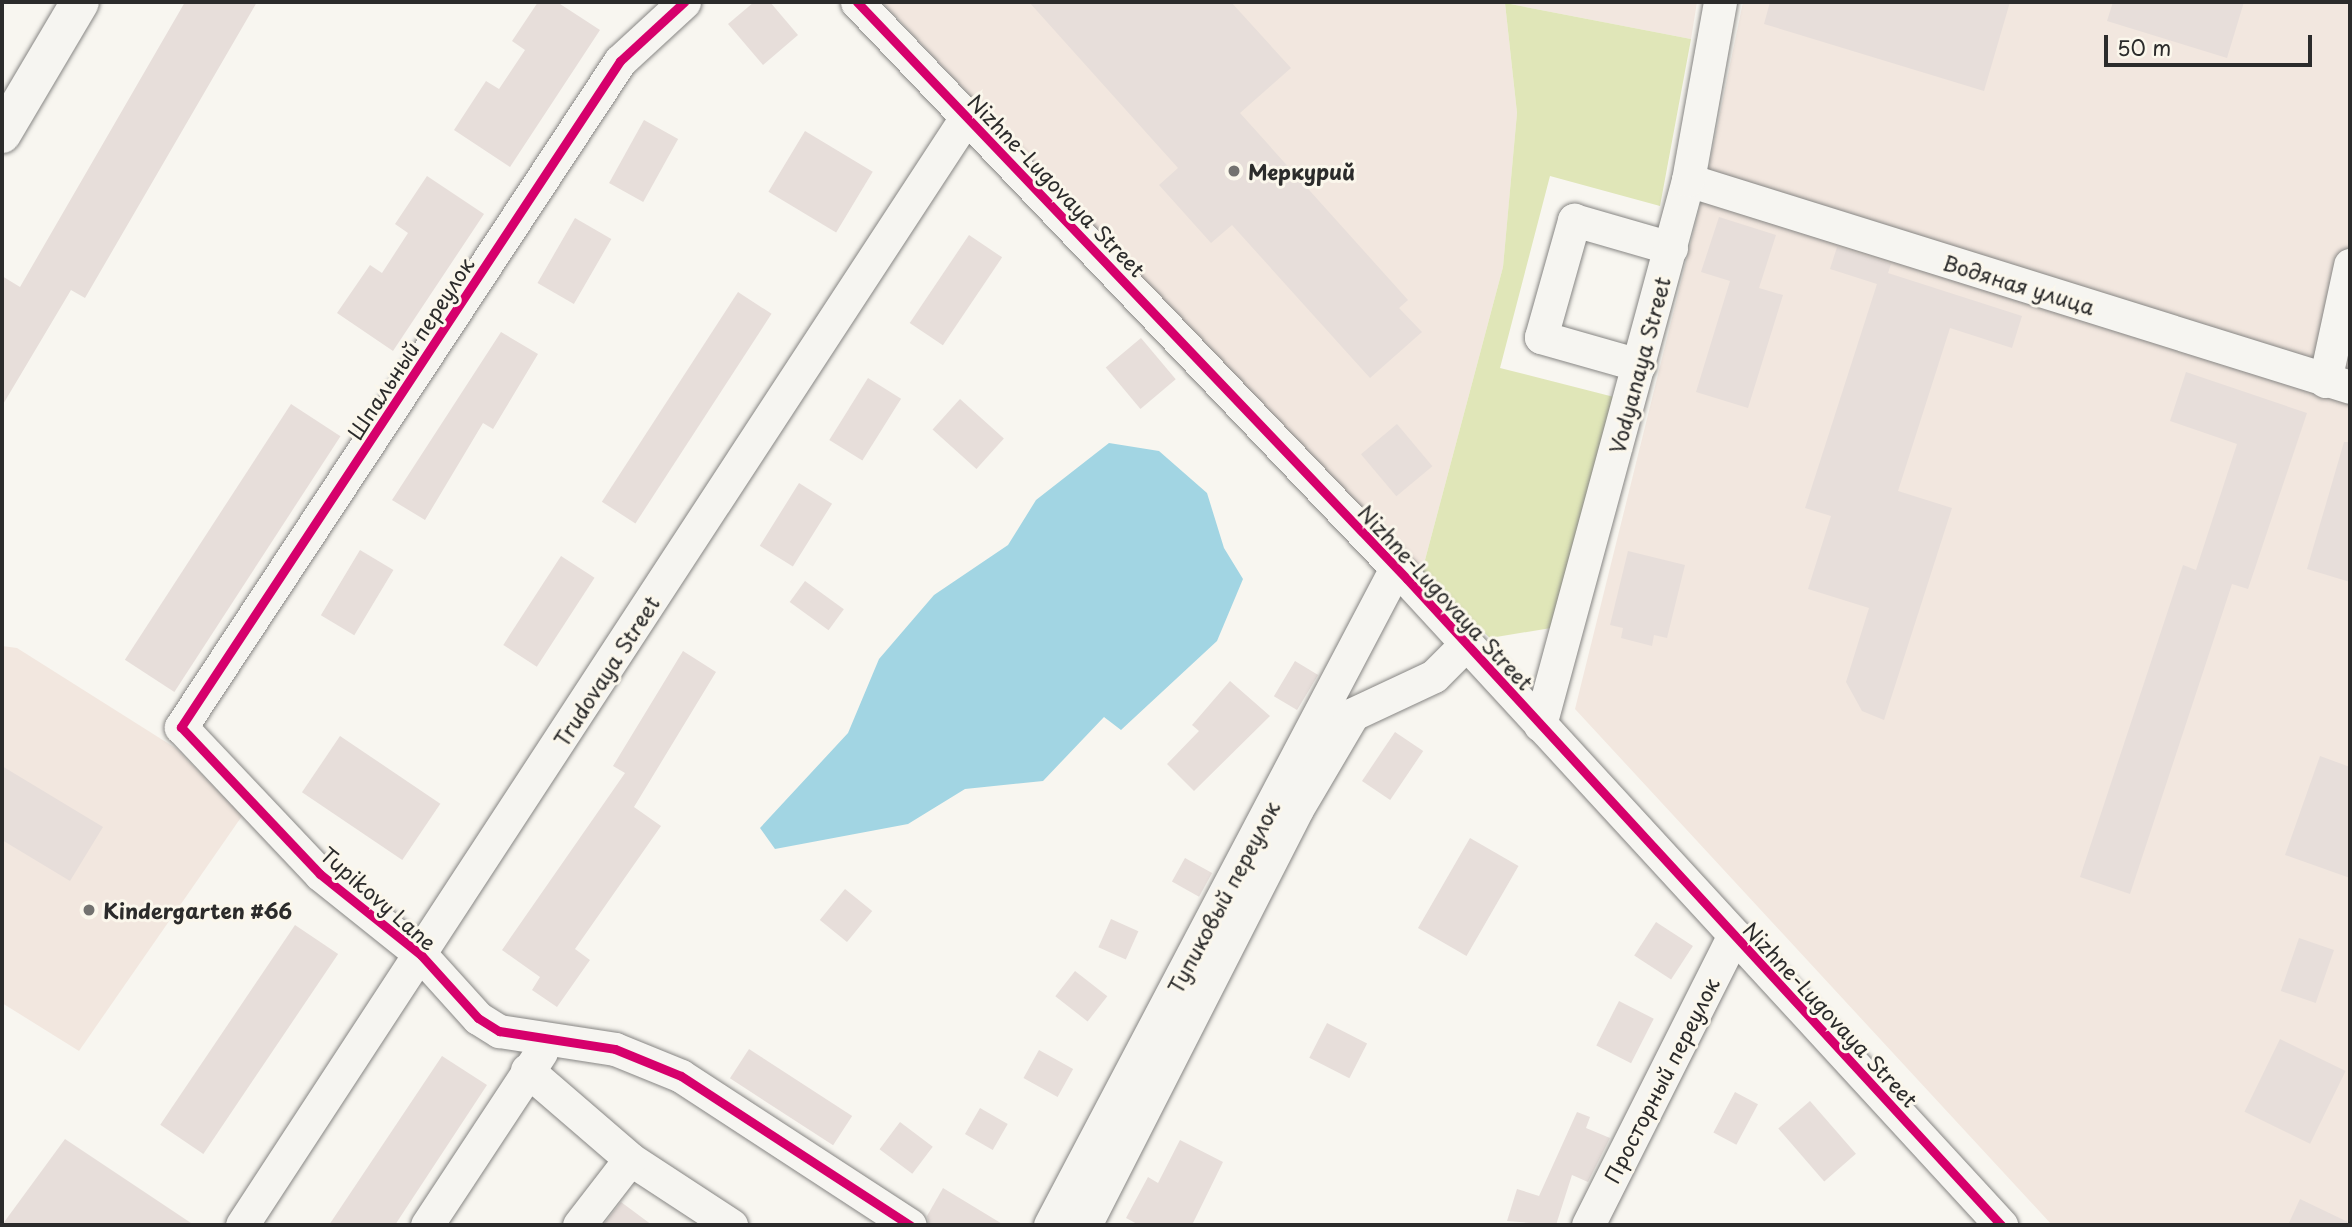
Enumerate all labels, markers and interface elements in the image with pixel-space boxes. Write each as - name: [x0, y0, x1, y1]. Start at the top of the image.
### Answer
- scale bar: [2107, 21, 2315, 65]
- text: 50 m: [2117, 31, 2171, 63]
- street label: Nizhne-Lugovaya Street: [963, 88, 1151, 282]
- place label: Меркурий: [1248, 158, 1355, 184]
- marker: Меркурий: [1226, 163, 1242, 179]
- street label: Водяная улица: [1940, 249, 2098, 319]
- street label: Шпальный переулок: [342, 252, 478, 444]
- street label: Vodyanaya Street: [1603, 274, 1675, 456]
- street label: Nizhne-Lugovaya Street: [1353, 499, 1539, 695]
- street label: Trudovaya Street: [548, 591, 664, 751]
- street label: Тупиковый переулок: [1162, 797, 1284, 997]
- street label: Tupikovy Lane: [316, 841, 442, 955]
- place label: Kindergarten #66: [103, 897, 293, 923]
- marker: Kindergarten #66: [81, 902, 97, 918]
- street label: Nizhne-Lugovaya Street: [1738, 916, 1924, 1112]
- street label: Просторный переулок: [1598, 973, 1724, 1187]

